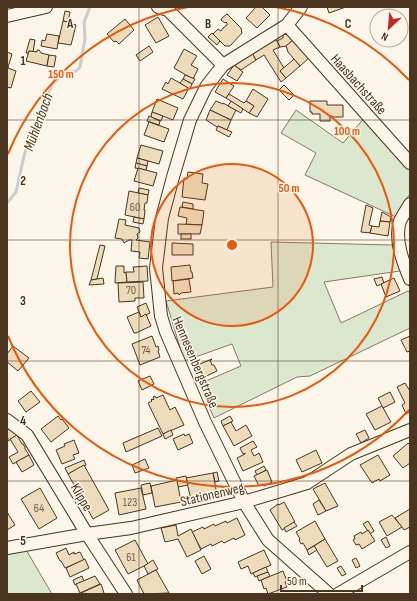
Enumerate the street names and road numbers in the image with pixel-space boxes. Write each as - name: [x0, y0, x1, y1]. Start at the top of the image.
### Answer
- street label: Haasbachstraße: [327, 51, 390, 118]
- street label: Hennesenbergstraße: [169, 314, 222, 410]
- street label: Stationenweg: [179, 479, 246, 510]
- street label: Klippe: [67, 480, 96, 514]

